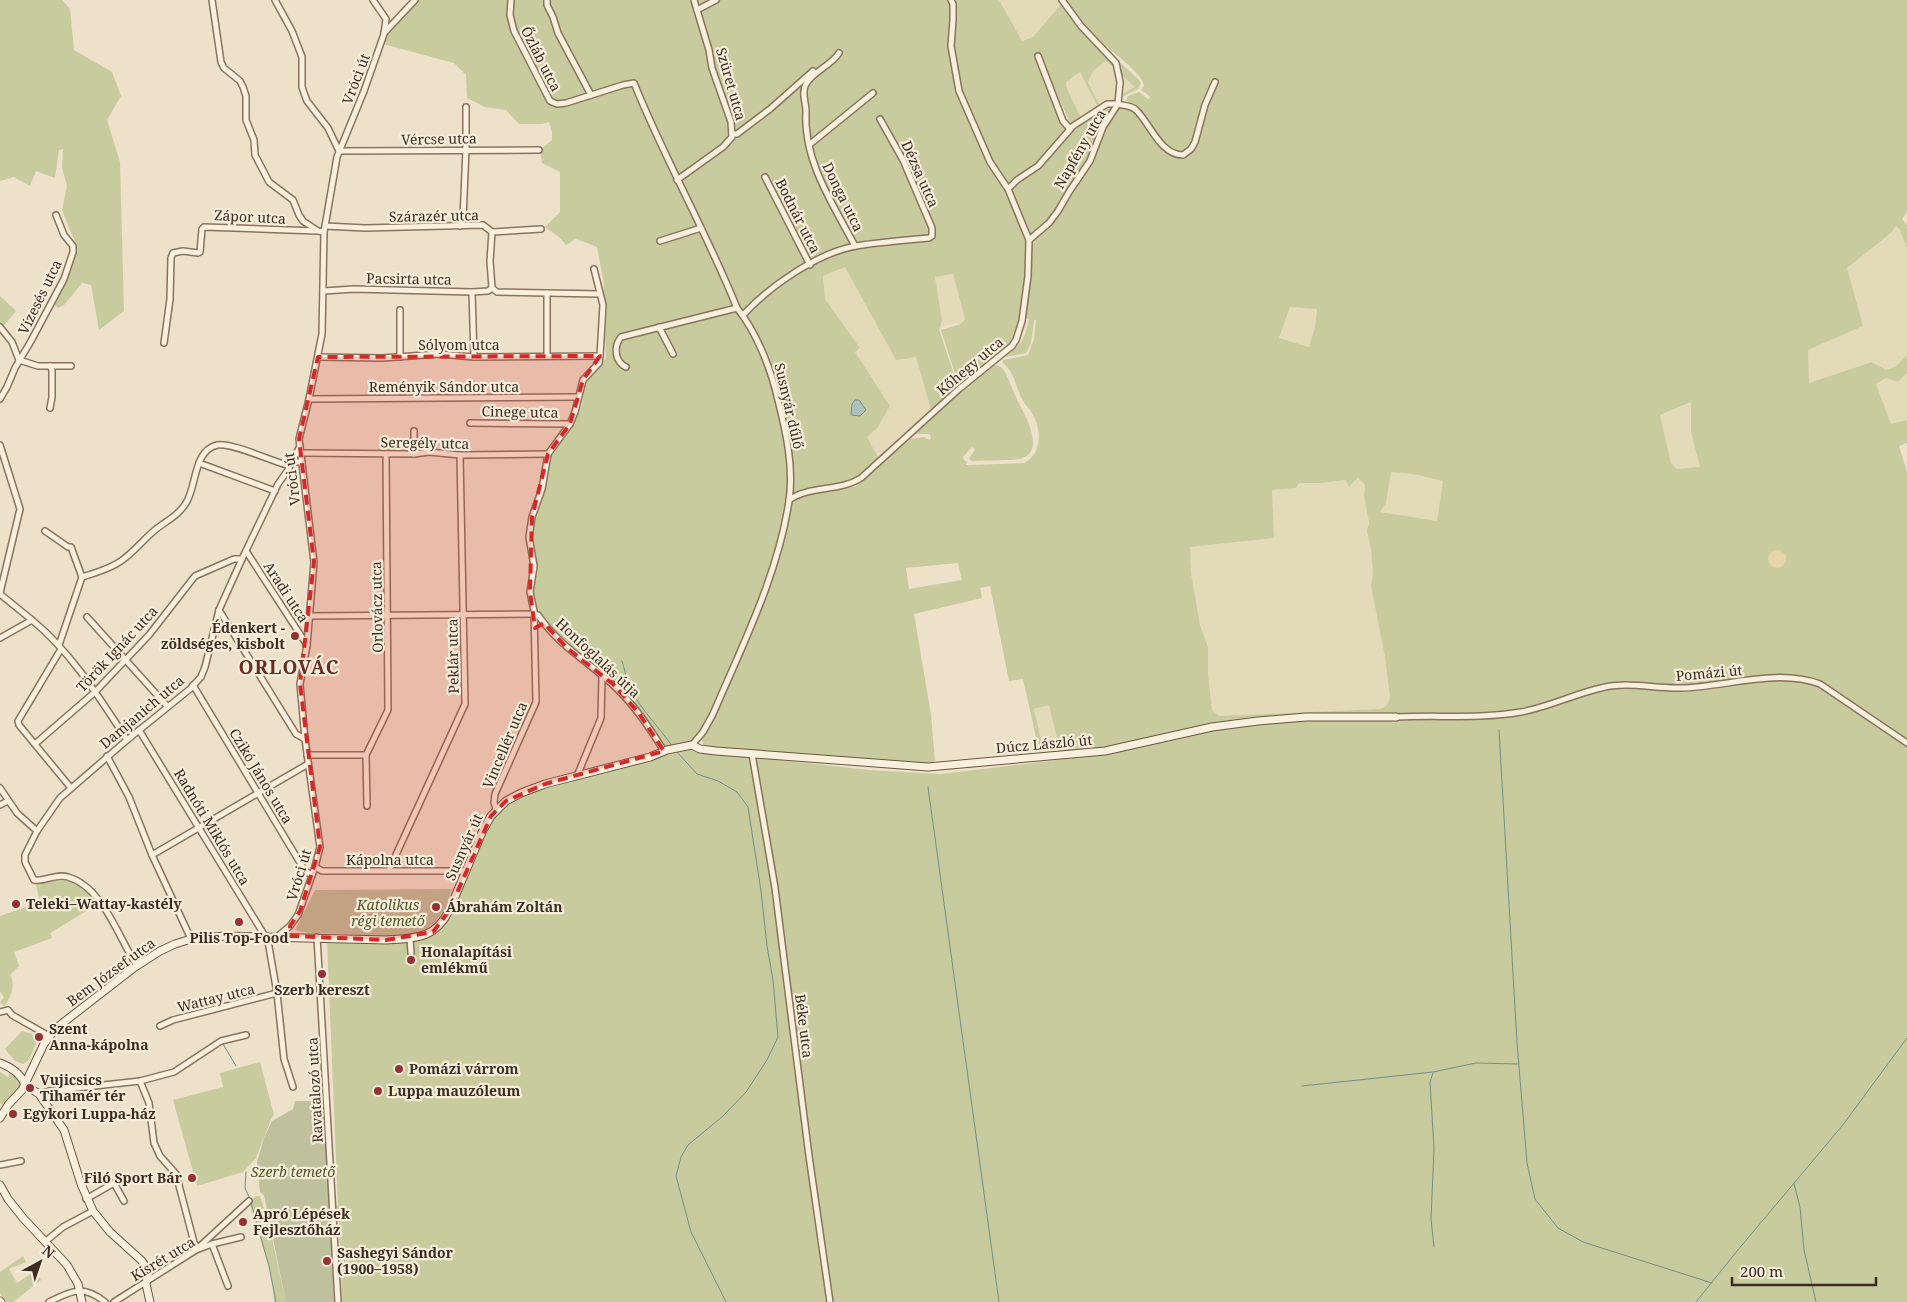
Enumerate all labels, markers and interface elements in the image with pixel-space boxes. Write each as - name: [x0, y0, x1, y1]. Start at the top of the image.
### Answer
- street label: Őzláb utca: [517, 23, 566, 95]
- street label: Szüret utca: [712, 45, 751, 123]
- street label: Vróci út: [337, 51, 374, 107]
- street label: Napfény utca: [1049, 105, 1110, 192]
- street label: Vércse utca: [401, 128, 477, 149]
- street label: Dézsa utca: [897, 137, 944, 210]
- street label: Donga utca: [818, 159, 868, 235]
- street label: Bodnár utca: [771, 175, 825, 257]
- street label: Zápor utca: [214, 205, 286, 228]
- street label: Szárazér utca: [389, 205, 479, 226]
- street label: Vízesés utca: [13, 256, 66, 337]
- street label: Pacsirta utca: [366, 268, 452, 289]
- street label: Kőhegy utca: [932, 332, 1007, 399]
- street label: Sólyom utca: [418, 335, 500, 354]
- street label: Susnyár dűlő: [770, 361, 809, 451]
- street label: Reményik Sándor utca: [369, 377, 519, 396]
- street label: Cinege utca: [481, 401, 559, 422]
- street label: Seregély utca: [380, 432, 470, 453]
- street label: Vróci út: [279, 452, 304, 506]
- street label: Aradi utca: [260, 557, 313, 626]
- street label: Orlovácz utca: [366, 561, 387, 653]
- street label: Török Ignác utca: [72, 601, 162, 696]
- street label: Honfoglalás útja: [552, 613, 645, 702]
- place label: Édenkert - zöldséges, kisbolt: [161, 618, 285, 653]
- street label: Peklár utca: [442, 618, 463, 694]
- marker: Édenkert - zöldséges, kisbolt: [289, 630, 301, 642]
- district label: ORLOVÁC: [239, 654, 339, 680]
- street label: Pomázi út: [1675, 660, 1743, 685]
- street label: Damjanich utca: [95, 671, 188, 753]
- street label: Vincellér utca: [478, 698, 531, 791]
- street label: Czikó János utca: [225, 724, 298, 827]
- street label: Dúcz László út: [995, 730, 1093, 757]
- street label: Radnóti Miklós utca: [170, 765, 255, 889]
- street label: Susnyár út: [440, 810, 487, 883]
- street label: Vróci út: [282, 847, 315, 903]
- street label: Kápolna utca: [346, 850, 434, 869]
- place label: Teleki–Wattay-kastély: [26, 894, 182, 913]
- park label: Katolikus régi temető: [351, 895, 426, 930]
- place label: Ábrahám Zoltán: [446, 897, 563, 916]
- marker: Teleki–Wattay-kastély: [10, 898, 22, 910]
- marker: Ábrahám Zoltán: [430, 901, 442, 913]
- marker: Pilis Top-Food: [233, 916, 245, 928]
- place label: Pilis Top-Food: [189, 928, 289, 947]
- street label: Bem József utca: [63, 933, 159, 1010]
- place label: Honalapítási emlékmű: [421, 942, 512, 977]
- marker: Honalapítási emlékmű: [405, 954, 417, 966]
- marker: Szerb kereszt: [316, 968, 328, 980]
- street label: Wattay utca: [175, 979, 257, 1016]
- place label: Szerb kereszt: [274, 980, 370, 999]
- street label: Béke utca: [791, 993, 818, 1059]
- place label: Szent Anna-kápolna: [49, 1019, 149, 1054]
- marker: Szent Anna-kápolna: [33, 1031, 45, 1043]
- street label: Ravatalozó utca: [302, 1037, 327, 1143]
- place label: Pomázi várrom: [409, 1059, 519, 1078]
- marker: Pomázi várrom: [393, 1063, 405, 1075]
- place label: Vujicsics Tihamér tér: [40, 1070, 126, 1105]
- place label: Luppa mauzóleum: [388, 1081, 520, 1100]
- marker: Vujicsics Tihamér tér: [24, 1082, 36, 1094]
- marker: Luppa mauzóleum: [372, 1085, 384, 1097]
- place label: Egykori Luppa-ház: [23, 1104, 156, 1123]
- marker: Egykori Luppa-ház: [7, 1108, 19, 1120]
- park label: Szerb temető: [251, 1162, 336, 1181]
- place label: Filó Sport Bár: [84, 1168, 183, 1187]
- marker: Filó Sport Bár: [186, 1172, 198, 1184]
- place label: Apró Lépések Fejlesztőház: [253, 1204, 350, 1239]
- marker: Apró Lépések Fejlesztőház: [237, 1216, 249, 1228]
- street label: Kisrét utca: [127, 1232, 199, 1285]
- north arrow: [15, 1237, 65, 1287]
- text: N: [38, 1241, 59, 1262]
- place label: Sashegyi Sándor (1900–1958): [337, 1243, 454, 1278]
- scale bar: [1732, 1254, 1876, 1286]
- marker: Sashegyi Sándor (1900–1958): [321, 1255, 333, 1267]
- text: 200 m: [1740, 1261, 1783, 1281]

